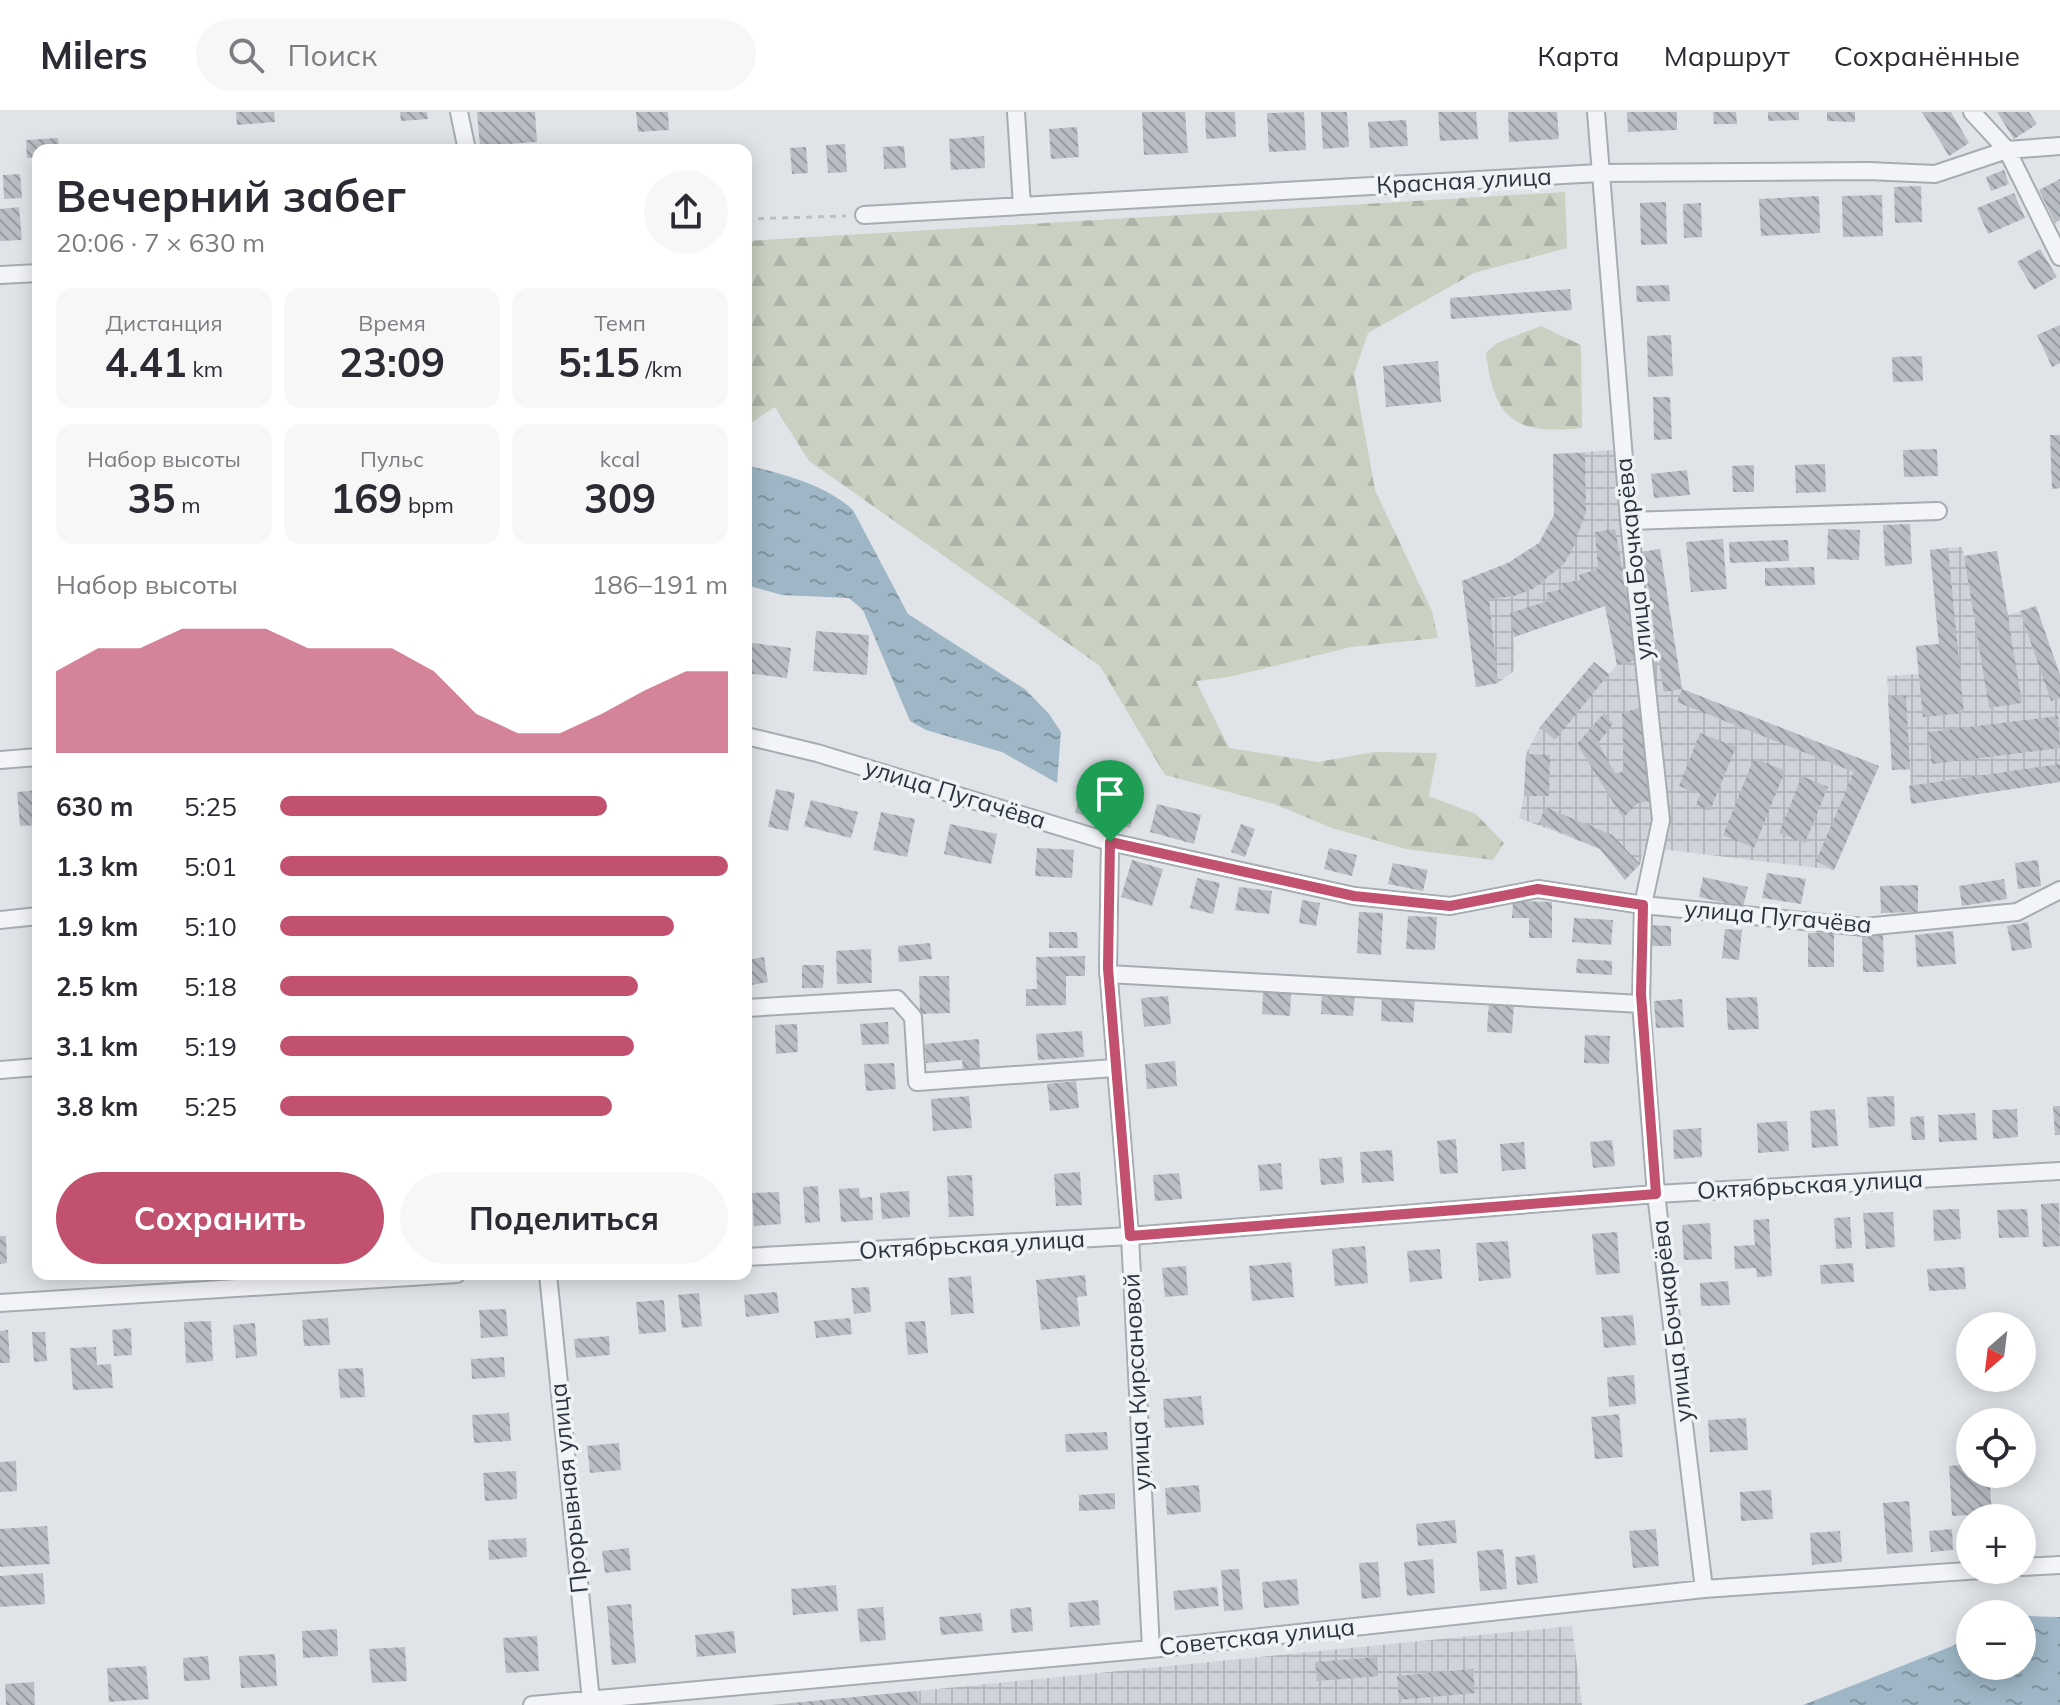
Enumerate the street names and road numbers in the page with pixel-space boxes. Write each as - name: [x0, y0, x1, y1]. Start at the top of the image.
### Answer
- street label: Красная улица: [1376, 160, 1552, 200]
- street label: улица Бочкарёва: [1607, 456, 1659, 662]
- street label: улица Пугачёва: [861, 751, 1049, 835]
- street label: улица Пугачёва: [1683, 893, 1873, 939]
- street label: Октябрьская улица: [1696, 1163, 1924, 1205]
- street label: улица Бочкарёва: [1644, 1218, 1698, 1424]
- street label: Октябрьская улица: [858, 1223, 1086, 1265]
- street label: улица Кирсановой: [1115, 1273, 1157, 1491]
- street label: Прорывная улица: [542, 1382, 594, 1595]
- street label: Советская улица: [1157, 1611, 1356, 1661]

